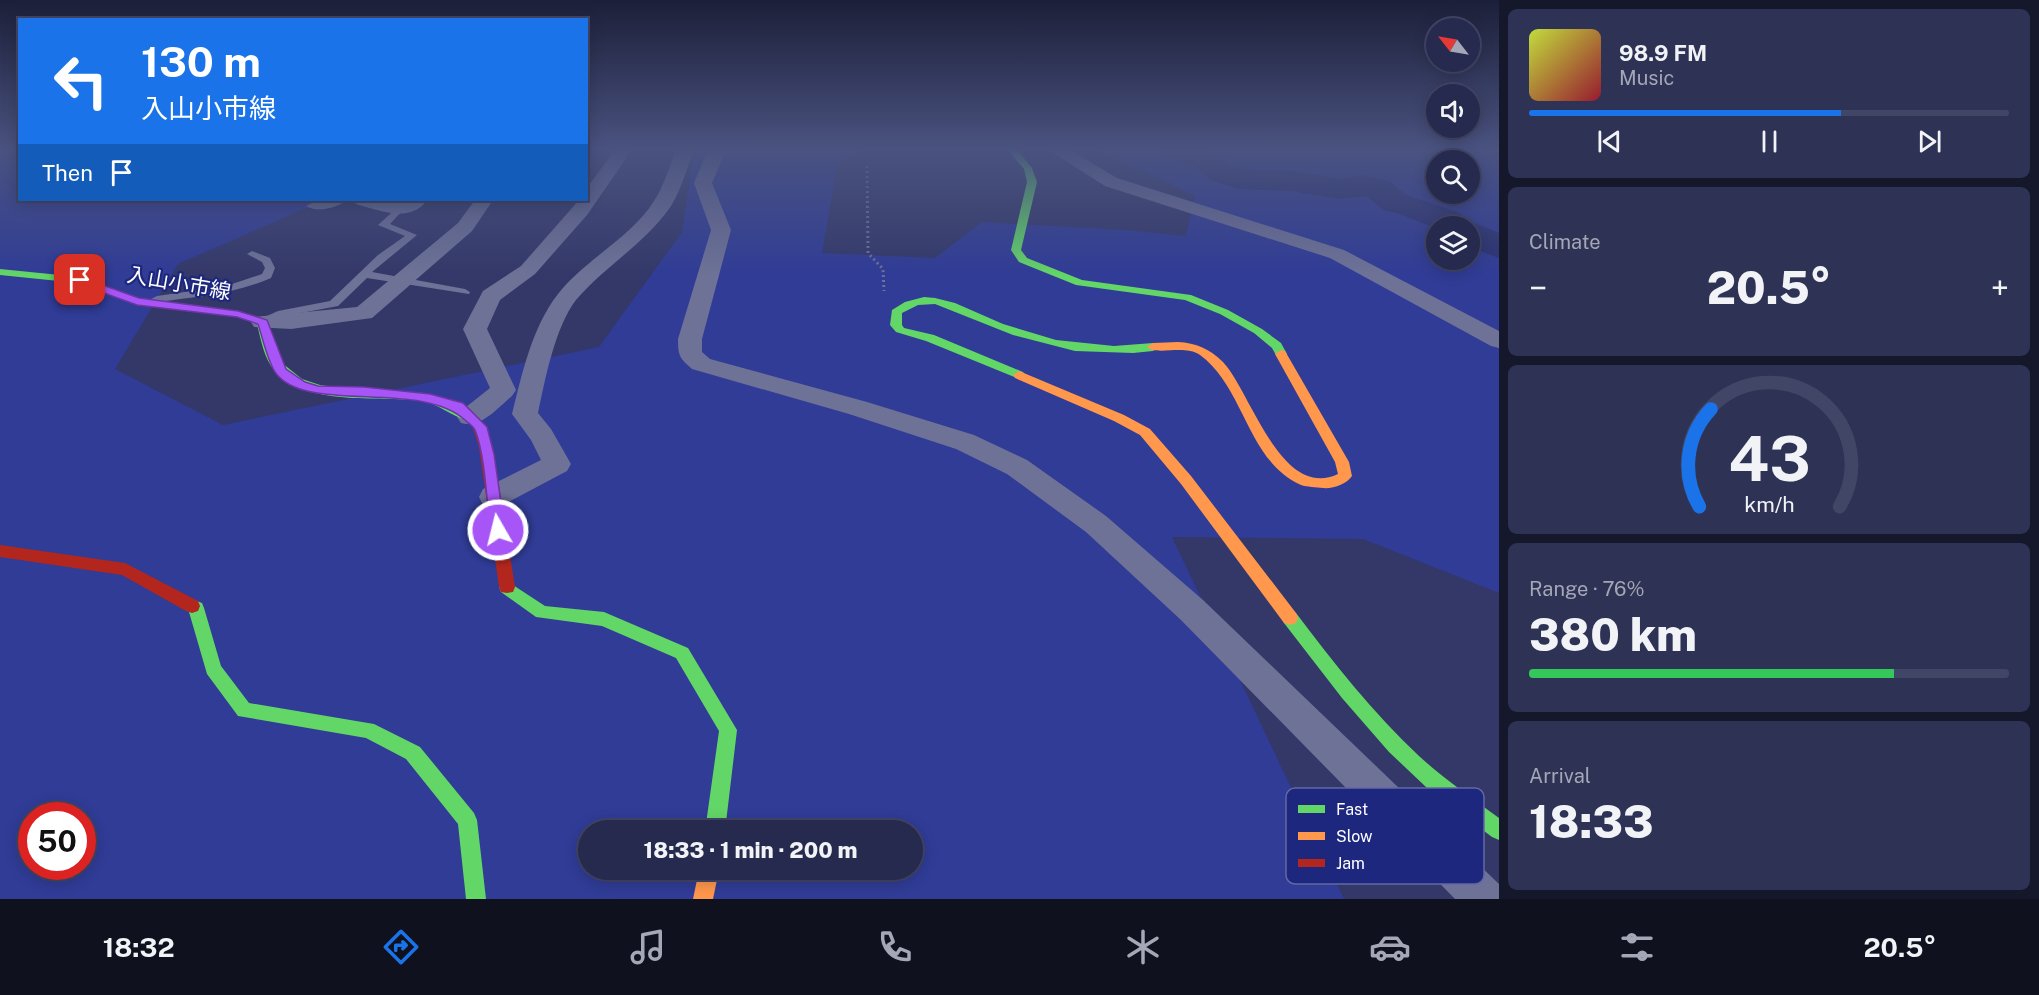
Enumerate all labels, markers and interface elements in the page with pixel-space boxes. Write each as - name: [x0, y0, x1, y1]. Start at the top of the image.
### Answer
- north arrow: [1426, 18, 1480, 72]
- map controls: [1426, 18, 1480, 270]
- text: 130 m: [141, 37, 261, 86]
- text: 98.9 FM: [1619, 40, 1707, 66]
- icon: left: [42, 42, 120, 120]
- text: Music: [1619, 66, 1674, 90]
- button: sound: [1426, 84, 1480, 138]
- text: 入山小市線: [141, 92, 276, 124]
- icon: previous: [1593, 125, 1626, 158]
- icon: pause: [1753, 125, 1786, 158]
- icon: next: [1913, 125, 1946, 158]
- button: search: [1426, 150, 1480, 204]
- icon: arrive: [105, 156, 138, 189]
- text: Then: [42, 160, 93, 186]
- button: layers: [1426, 216, 1480, 270]
- text: Climate: [1529, 230, 1601, 254]
- pin: [54, 254, 105, 305]
- text: 20.5°: [1707, 261, 1831, 314]
- street label: 入山小市線: [125, 262, 233, 304]
- icon: arrive: [63, 263, 96, 296]
- text: −: [1529, 269, 1547, 307]
- text: +: [1991, 269, 2009, 307]
- text: 43: [1728, 422, 1810, 495]
- text: km/h: [1744, 492, 1794, 517]
- position arrow: [466, 498, 530, 562]
- text: Range · 76%: [1529, 577, 1645, 601]
- text: 380 km: [1529, 608, 1697, 661]
- text: Arrival: [1529, 764, 1591, 788]
- legend: [1286, 788, 1484, 884]
- text: 18:33: [1529, 795, 1654, 848]
- text: Fast: [1336, 800, 1368, 819]
- speed limit sign: 50: [18, 802, 96, 880]
- text: Slow: [1336, 827, 1373, 846]
- text: 18:33 · 1 min · 200 m: [644, 837, 857, 863]
- text: Jam: [1336, 854, 1365, 873]
- icon: directions: [380, 926, 422, 968]
- icon: music: [627, 926, 669, 968]
- icon: phone: [874, 926, 916, 968]
- icon: climate: [1122, 926, 1164, 968]
- icon: car: [1369, 926, 1411, 968]
- icon: filters: [1616, 926, 1658, 968]
- text: 18:32: [103, 931, 175, 963]
- text: 20.5°: [1863, 931, 1936, 963]

